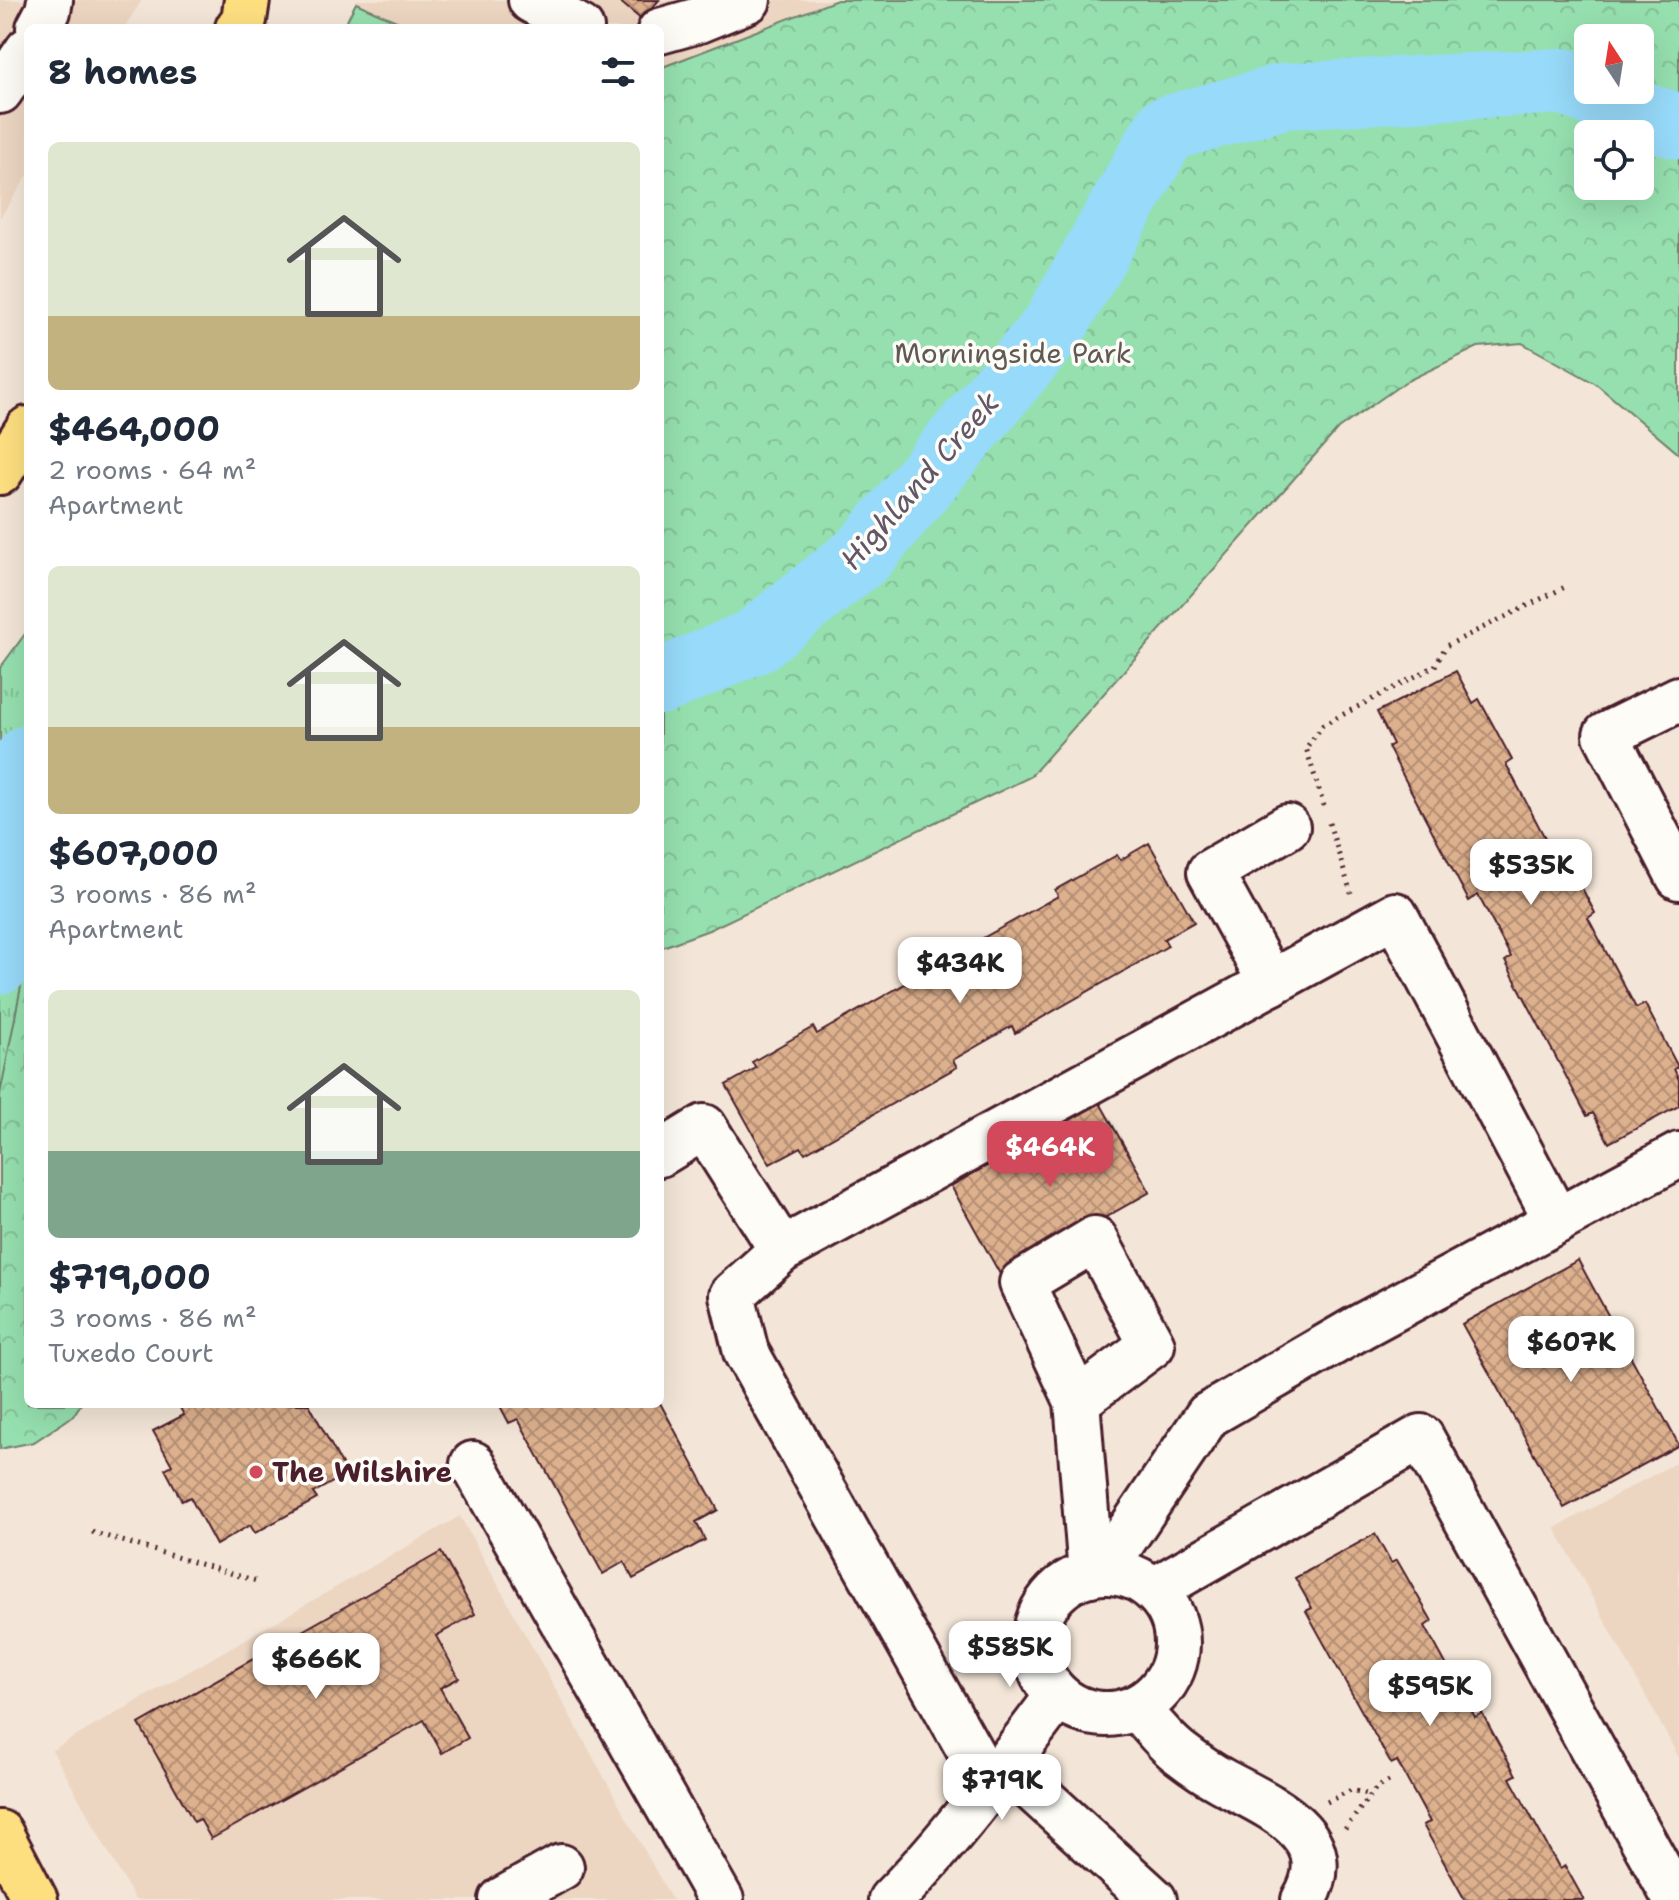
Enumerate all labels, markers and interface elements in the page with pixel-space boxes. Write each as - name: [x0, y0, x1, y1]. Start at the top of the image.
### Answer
- north arrow: [1574, 24, 1654, 104]
- map controls: [1574, 24, 1654, 200]
- text: 8 homes: [48, 49, 197, 95]
- icon: filters: [596, 50, 640, 94]
- button: locate: [1574, 120, 1654, 200]
- icon: home: [272, 194, 416, 338]
- park label: Morningside Park: [894, 334, 1132, 372]
- water label: Highland Creek: [831, 383, 1009, 579]
- text: $464,000: [48, 406, 220, 452]
- text: 2 rooms · 64 m²: [48, 452, 256, 487]
- text: Apartment: [48, 487, 184, 522]
- icon: home: [272, 618, 416, 762]
- text: $607,000: [48, 830, 219, 876]
- pin: $535K: [1475, 839, 1587, 907]
- text: $535K: [1488, 847, 1574, 882]
- text: 3 rooms · 86 m²: [48, 876, 257, 911]
- text: Apartment: [48, 911, 184, 946]
- pin: $434K: [904, 937, 1016, 1005]
- text: $434K: [916, 945, 1004, 980]
- icon: home: [272, 1042, 416, 1186]
- pin: $464K: [994, 1121, 1106, 1189]
- text: $464K: [1005, 1129, 1095, 1164]
- text: $719,000: [48, 1254, 211, 1300]
- text: 3 rooms · 86 m²: [48, 1300, 257, 1335]
- pin: $607K: [1515, 1316, 1627, 1384]
- text: $607K: [1526, 1324, 1616, 1359]
- text: Tuxedo Court: [48, 1335, 214, 1370]
- place label: The Wilshire: [272, 1453, 452, 1491]
- marker: The Wilshire: [247, 1463, 265, 1481]
- pin: $585K: [954, 1621, 1066, 1689]
- text: $585K: [967, 1629, 1053, 1664]
- pin: $666K: [260, 1633, 372, 1701]
- text: $666K: [271, 1641, 361, 1676]
- pin: $595K: [1374, 1660, 1486, 1728]
- text: $595K: [1387, 1668, 1473, 1703]
- pin: $719K: [946, 1754, 1058, 1822]
- text: $719K: [961, 1762, 1043, 1797]

